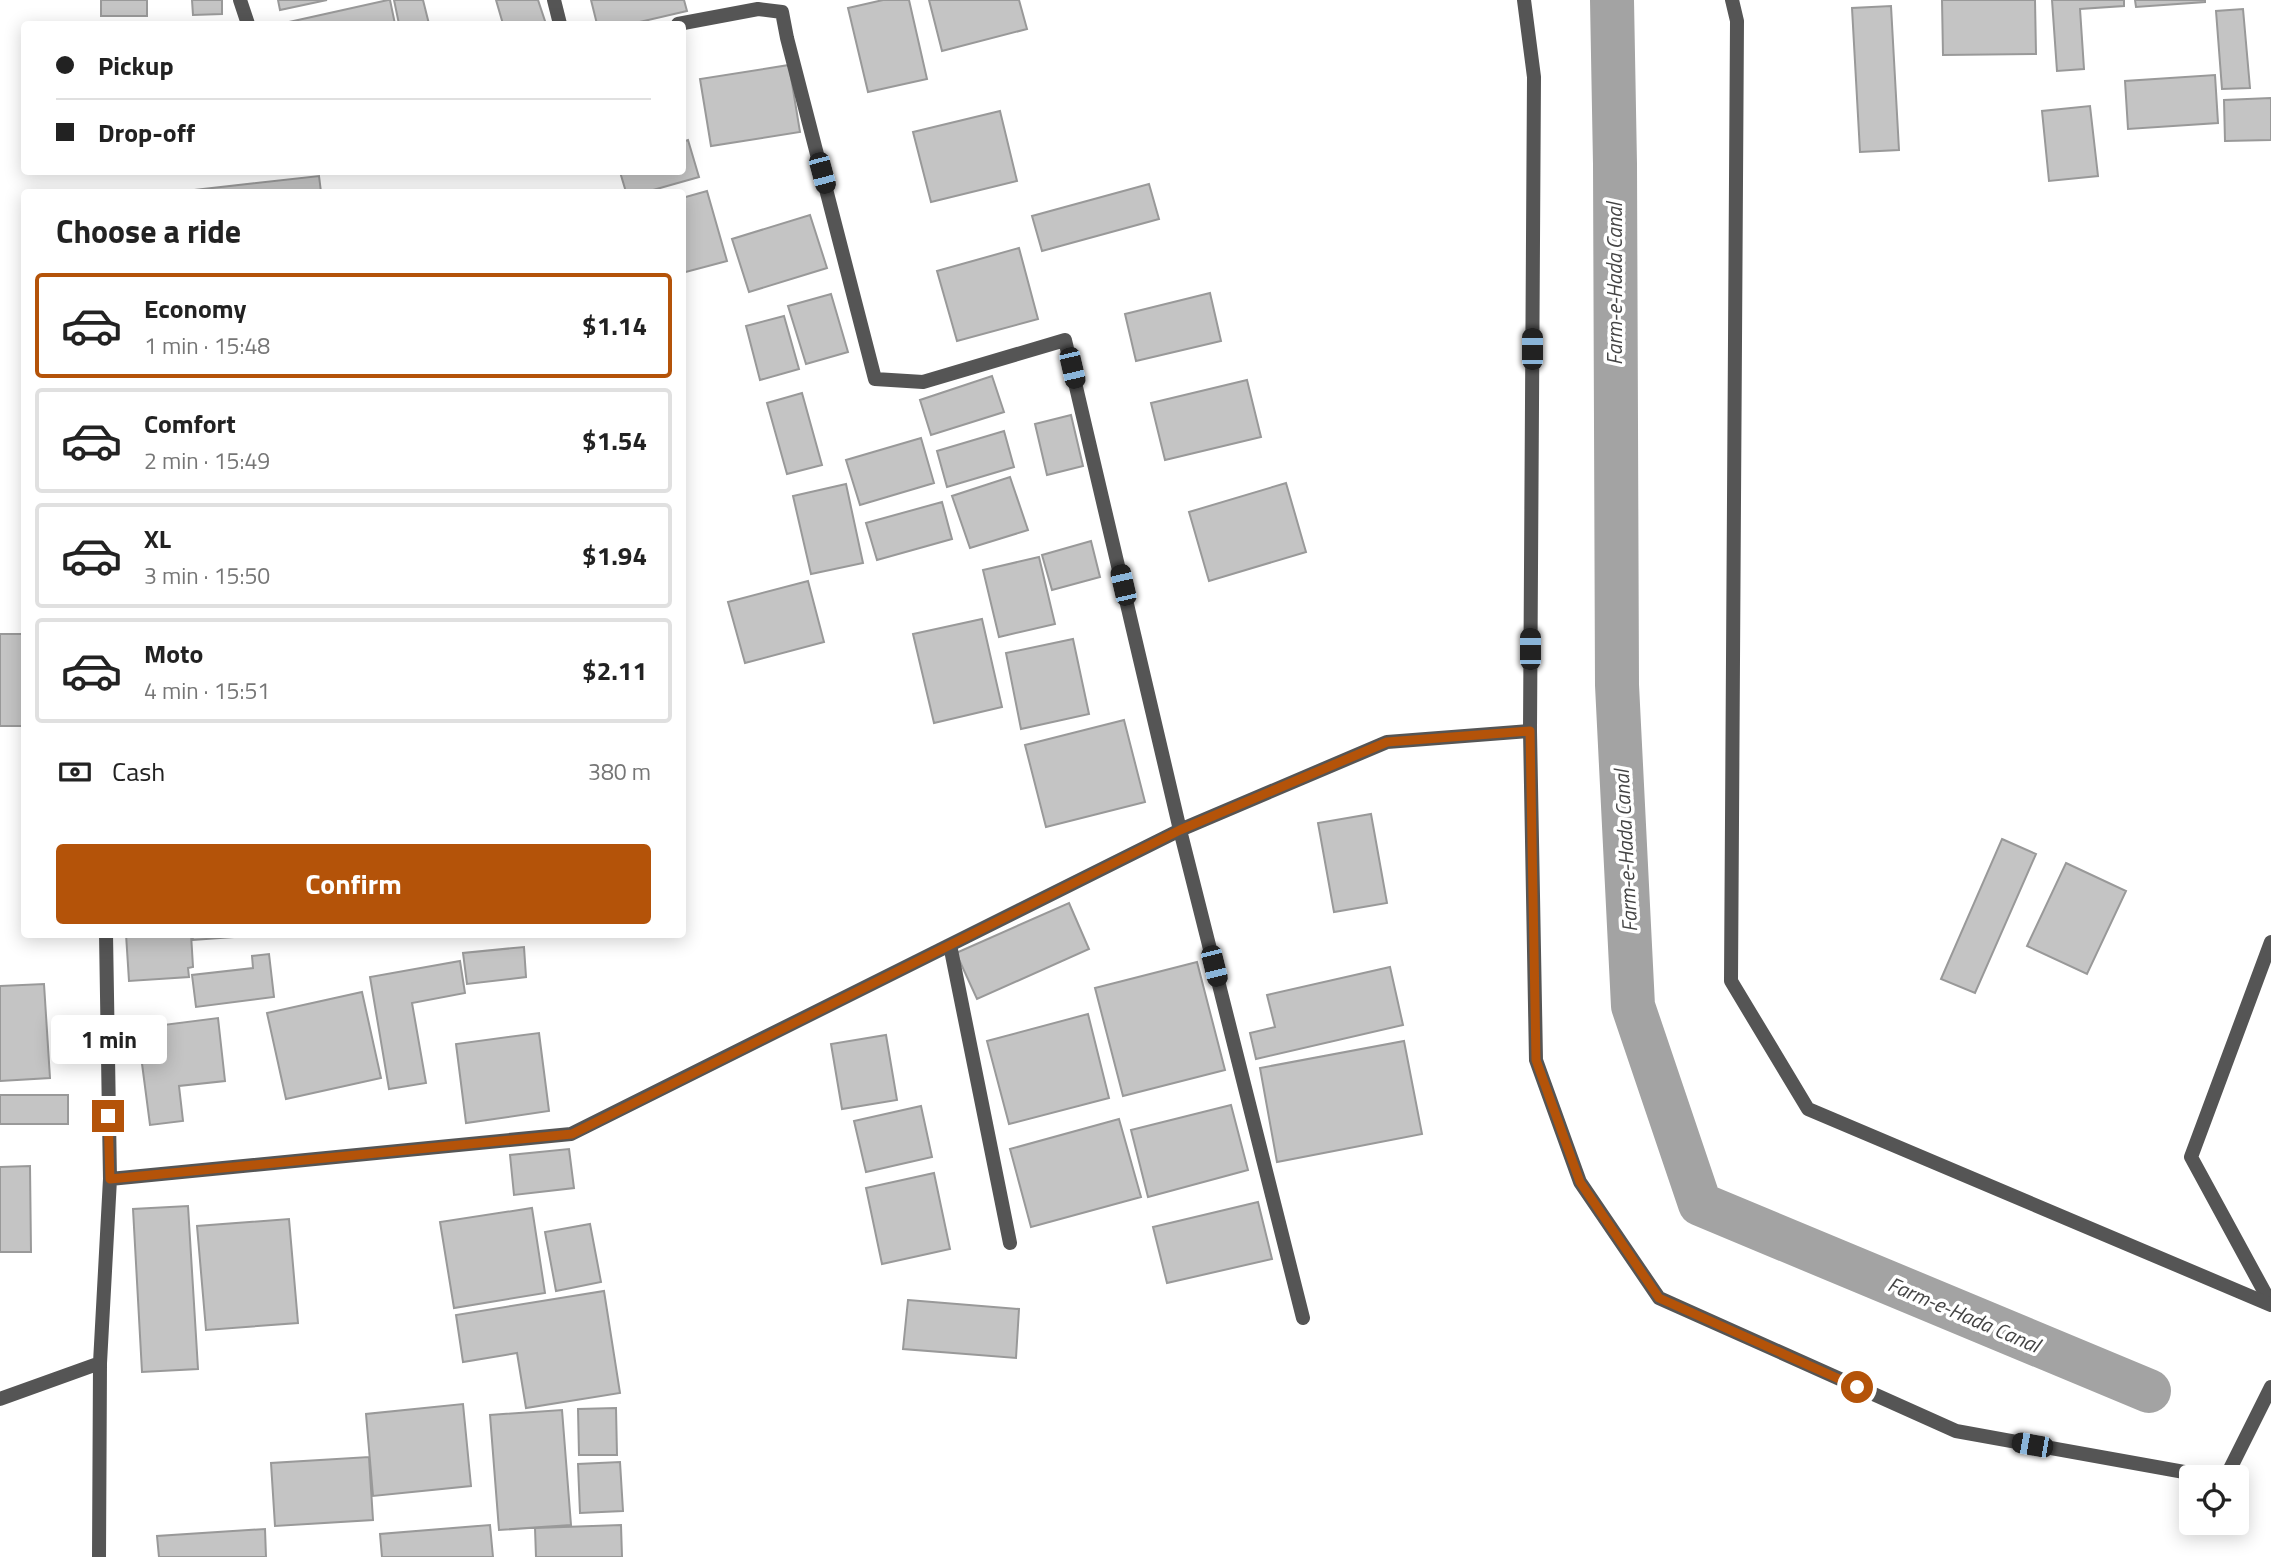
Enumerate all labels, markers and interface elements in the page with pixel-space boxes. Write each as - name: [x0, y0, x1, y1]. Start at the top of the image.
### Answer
- text: Pickup: [98, 46, 174, 85]
- text: Drop-off: [98, 113, 195, 152]
- car: [807, 150, 838, 196]
- water label: Farm-e-Hada Canal: [1598, 200, 1630, 365]
- text: Choose a ride: [56, 207, 241, 255]
- text: Economy: [144, 289, 246, 328]
- icon: car: [60, 294, 123, 357]
- text: $1.14: [582, 306, 647, 345]
- text: 1 min · 15:48: [144, 328, 270, 363]
- car: [1522, 328, 1543, 370]
- car: [1058, 345, 1087, 391]
- text: Comfort: [144, 404, 236, 443]
- icon: car: [60, 409, 123, 472]
- text: $1.54: [582, 421, 647, 460]
- text: 2 min · 15:49: [144, 443, 270, 478]
- text: XL: [144, 519, 171, 558]
- icon: car: [60, 524, 123, 587]
- text: $1.94: [582, 536, 647, 575]
- text: 3 min · 15:50: [144, 558, 270, 593]
- car: [1109, 562, 1138, 608]
- car: [1520, 628, 1541, 670]
- text: Moto: [144, 634, 203, 673]
- icon: car: [60, 639, 123, 702]
- text: $2.11: [582, 651, 647, 690]
- text: 4 min · 15:51: [144, 673, 270, 708]
- text: Cash: [112, 752, 165, 791]
- icon: cash: [56, 753, 94, 791]
- text: 380 m: [588, 754, 651, 789]
- water label: Farm-e-Hada Canal: [1605, 767, 1645, 933]
- button: Confirm: [56, 844, 651, 924]
- car: [1199, 943, 1230, 989]
- callout: 1 min: [50, 1014, 166, 1064]
- text: 1 min: [81, 1022, 137, 1057]
- route end: [92, 1100, 124, 1132]
- water label: Farm-e-Hada Canal: [1883, 1268, 2047, 1361]
- route start: [1841, 1371, 1873, 1403]
- car: [2010, 1431, 2055, 1459]
- map controls: [2179, 1465, 2249, 1535]
- button: locate: [2179, 1465, 2249, 1535]

